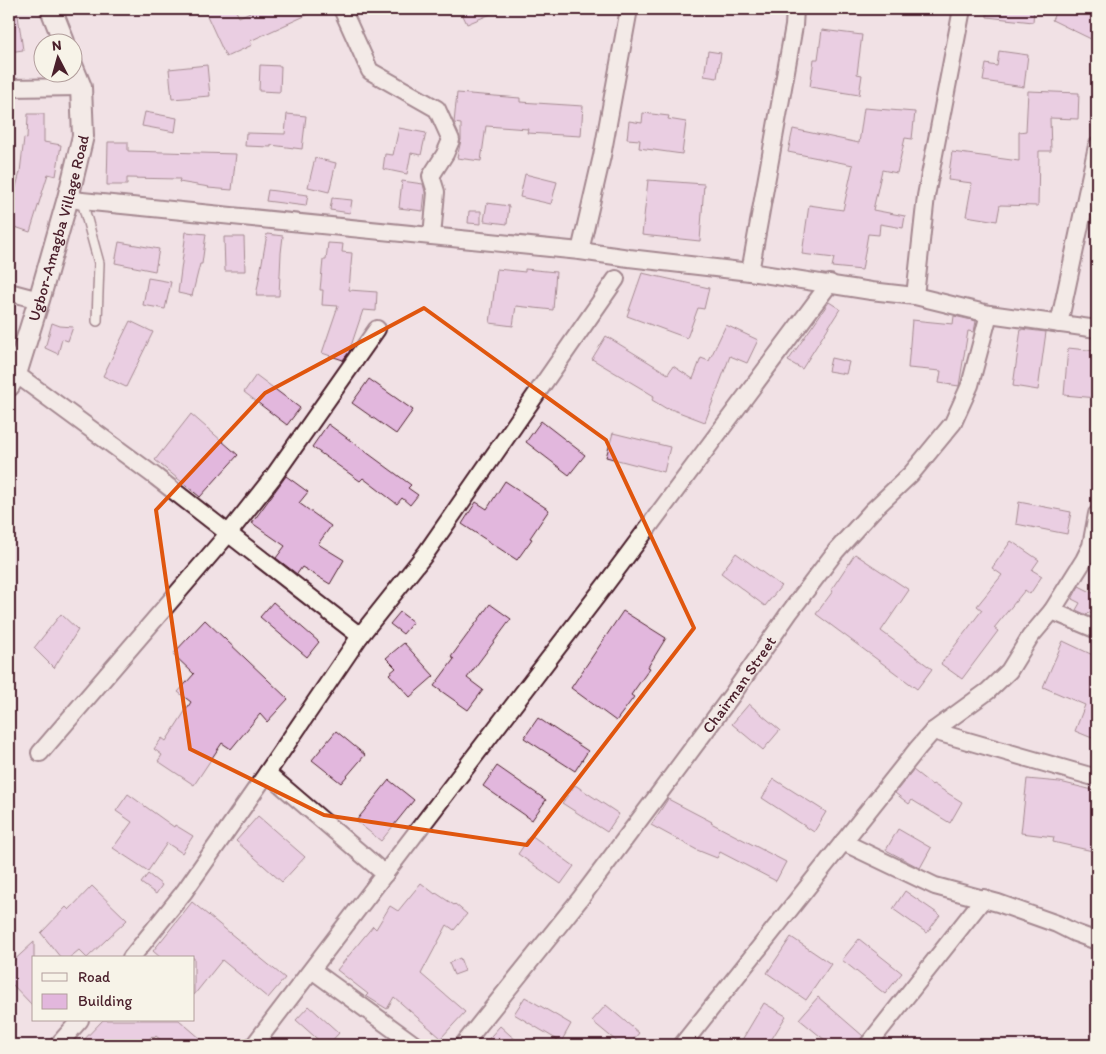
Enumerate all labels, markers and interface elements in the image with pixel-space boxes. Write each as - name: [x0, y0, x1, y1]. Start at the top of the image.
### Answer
- north arrow: [32, 32, 82, 82]
- text: N: [51, 37, 62, 55]
- street label: Ugbor-Amagba Village Road: [23, 133, 93, 324]
- street label: Chairman Street: [698, 632, 780, 737]
- legend: [32, 956, 195, 1022]
- text: Road: [78, 968, 111, 986]
- text: Building: [78, 992, 132, 1010]

